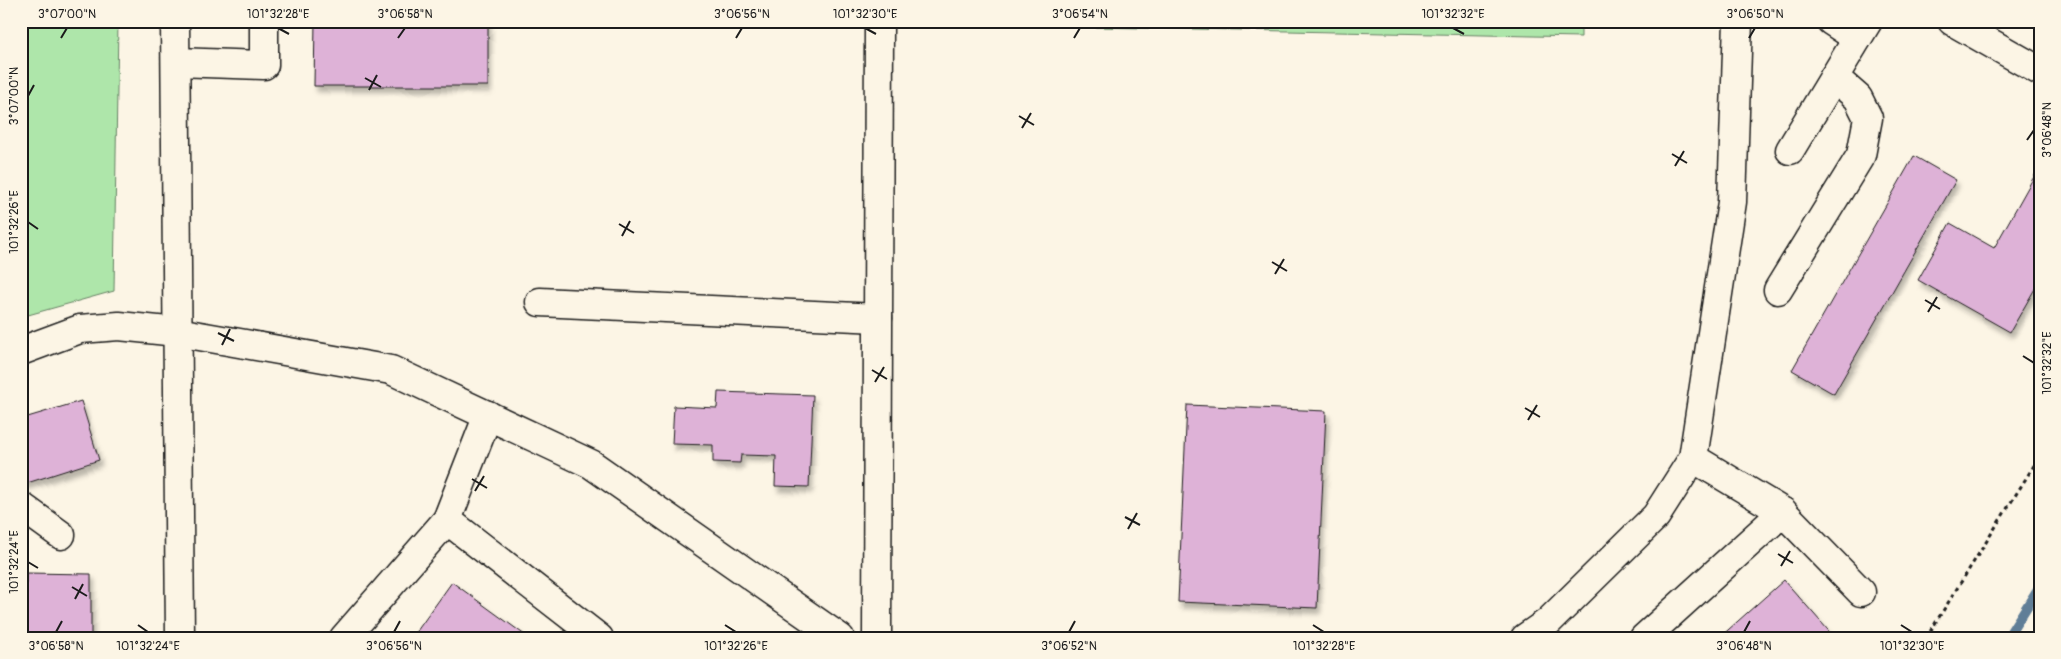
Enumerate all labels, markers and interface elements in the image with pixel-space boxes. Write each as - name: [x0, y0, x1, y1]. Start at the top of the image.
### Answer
- text: 3°07'00"N: [38, 7, 96, 22]
- text: 101°32'28"E: [247, 7, 309, 22]
- text: 3°06'58"N: [377, 7, 433, 22]
- text: 3°06'56"N: [714, 7, 770, 22]
- text: 101°32'30"E: [833, 7, 897, 22]
- text: 3°06'54"N: [1052, 7, 1108, 22]
- text: 101°32'32"E: [1421, 7, 1485, 22]
- text: 3°06'50"N: [1726, 7, 1784, 22]
- text: 3°07'00"N: [7, 67, 22, 125]
- text: 3°06'48"N: [2040, 102, 2055, 158]
- text: 101°32'26"E: [7, 190, 22, 254]
- text: 101°32'32"E: [2040, 331, 2055, 395]
- text: 101°32'24"E: [7, 530, 22, 594]
- text: 3°06'58"N: [28, 639, 84, 654]
- text: 101°32'24"E: [116, 639, 180, 654]
- text: 3°06'56"N: [366, 639, 422, 654]
- text: 101°32'26"E: [704, 639, 768, 654]
- text: 3°06'52"N: [1041, 639, 1097, 654]
- text: 101°32'28"E: [1293, 639, 1355, 654]
- text: 3°06'48"N: [1716, 639, 1772, 654]
- text: 101°32'30"E: [1880, 639, 1944, 654]

